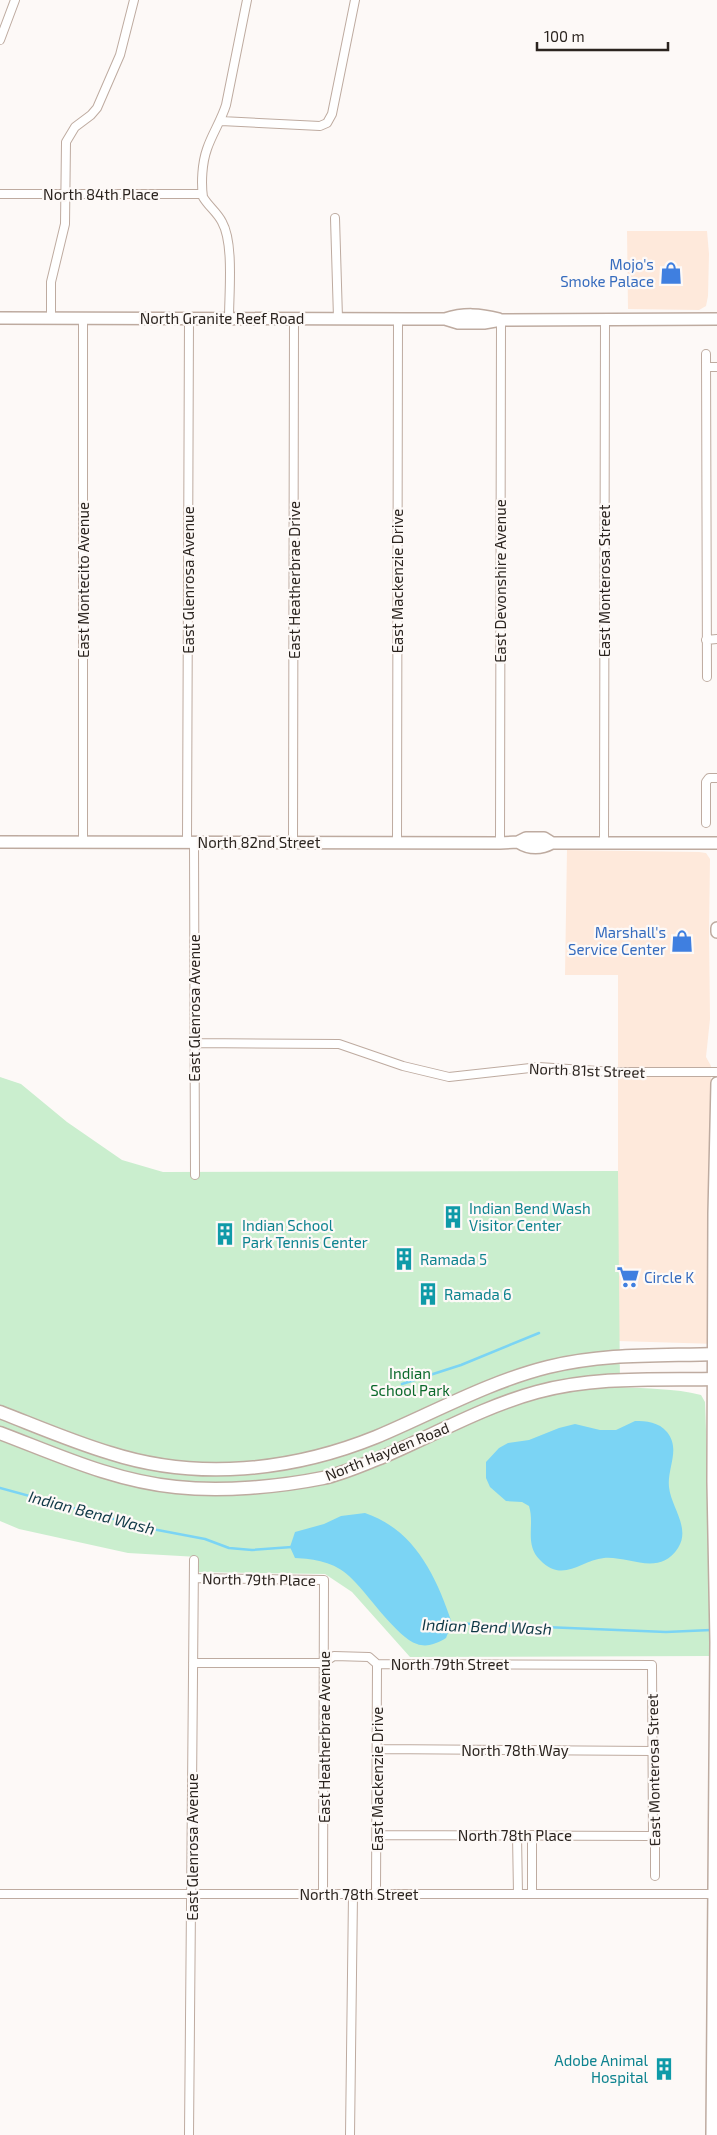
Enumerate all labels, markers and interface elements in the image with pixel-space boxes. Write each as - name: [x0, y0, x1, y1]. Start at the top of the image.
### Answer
- scale bar: [537, 20, 668, 52]
- text: 100 m: [544, 27, 585, 45]
- street label: North 84th Place: [43, 185, 159, 203]
- place label: Mojo's Smoke Palace: [560, 255, 654, 290]
- shop icon: Mojo's Smoke Palace: [658, 260, 684, 286]
- street label: North Granite Reef Road: [140, 309, 304, 327]
- street label: East Devonshire Avenue: [491, 499, 509, 663]
- street label: East Heatherbrae Drive: [285, 501, 303, 659]
- street label: East Montecito Avenue: [74, 502, 92, 658]
- street label: East Monterosa Street: [595, 504, 613, 657]
- street label: East Glenrosa Avenue: [179, 506, 197, 654]
- street label: East Mackenzie Drive: [388, 509, 406, 653]
- street label: North 82nd Street: [198, 833, 321, 851]
- place label: Marshall's Service Center: [568, 923, 666, 958]
- shop icon: Marshall's Service Center: [669, 928, 695, 954]
- street label: East Glenrosa Avenue: [185, 934, 203, 1082]
- street label: North 81st Street: [529, 1059, 646, 1081]
- place label: Indian Bend Wash Visitor Center: [469, 1199, 591, 1234]
- building icon: Indian Bend Wash Visitor Center: [440, 1204, 466, 1230]
- place label: Indian School Park Tennis Center: [242, 1216, 368, 1251]
- building icon: Indian School Park Tennis Center: [212, 1221, 238, 1247]
- building icon: Ramada 5: [391, 1246, 417, 1272]
- place label: Ramada 5: [420, 1250, 487, 1268]
- supermarket icon: Circle K: [615, 1264, 641, 1290]
- place label: Circle K: [644, 1268, 694, 1286]
- building icon: Ramada 6: [415, 1281, 441, 1307]
- place label: Ramada 6: [444, 1285, 512, 1303]
- park label: Indian School Park: [370, 1364, 450, 1399]
- street label: North Hayden Road: [322, 1418, 452, 1484]
- water label: Indian Bend Wash: [27, 1486, 157, 1538]
- street label: North 79th Place: [202, 1569, 316, 1589]
- water label: Indian Bend Wash: [422, 1614, 552, 1638]
- street label: East Heatherbrae Avenue: [315, 1651, 333, 1823]
- street label: North 79th Street: [391, 1655, 510, 1673]
- street label: East Monterosa Street: [643, 1693, 663, 1846]
- street label: East Mackenzie Drive: [368, 1707, 386, 1851]
- street label: North 78th Way: [461, 1741, 569, 1759]
- street label: East Glenrosa Avenue: [183, 1773, 201, 1921]
- street label: North 78th Place: [458, 1826, 572, 1844]
- street label: North 78th Street: [299, 1885, 419, 1903]
- place label: Adobe Animal Hospital: [554, 2051, 649, 2086]
- building icon: Adobe Animal Hospital: [651, 2056, 677, 2082]

